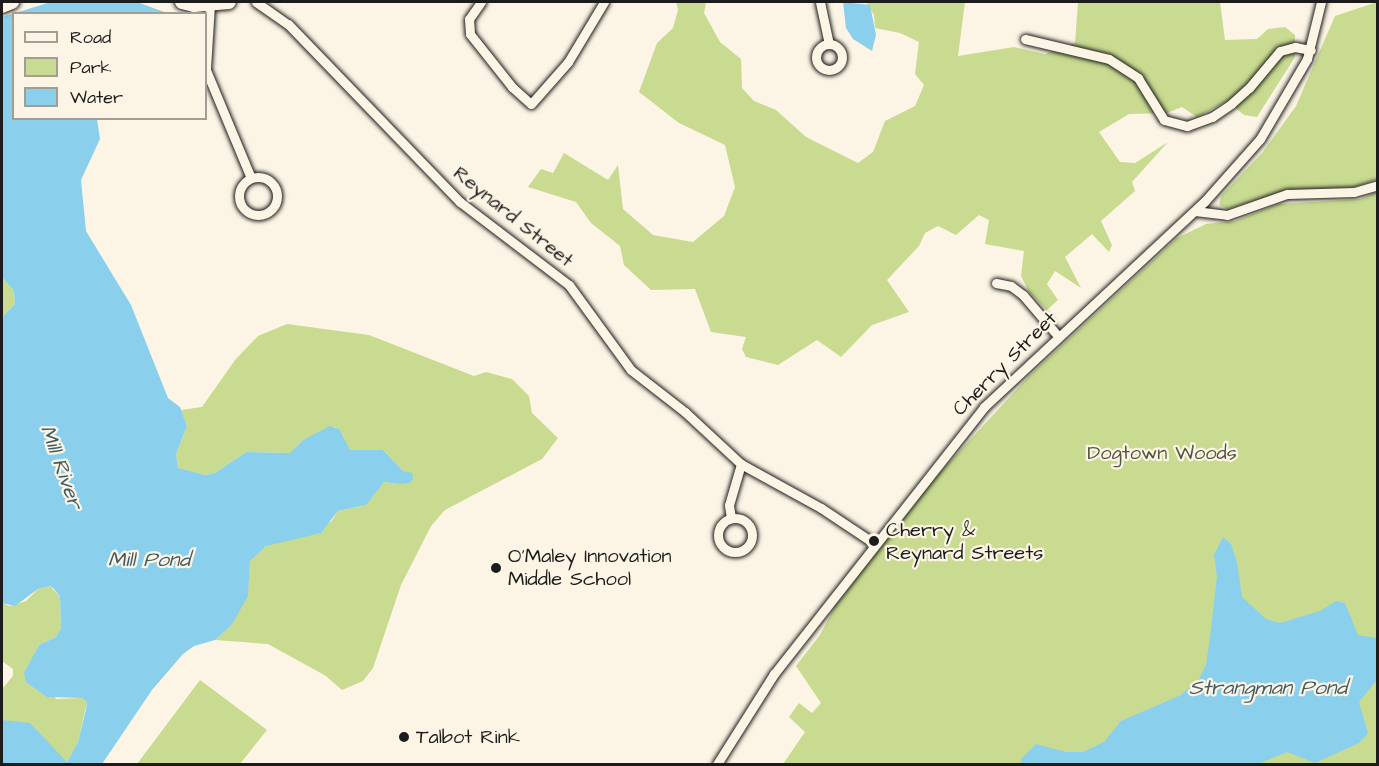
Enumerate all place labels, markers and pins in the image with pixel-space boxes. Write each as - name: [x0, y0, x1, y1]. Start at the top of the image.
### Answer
- place label: Cherry & Reynard Streets: [886, 518, 1043, 565]
- marker: Cherry & Reynard Streets: [867, 534, 881, 548]
- place label: O'Maley Innovation Middle School: [508, 544, 671, 591]
- marker: O'Maley Innovation Middle School: [489, 561, 503, 575]
- place label: Talbot Rink: [416, 725, 520, 749]
- marker: Talbot Rink: [397, 730, 411, 744]

